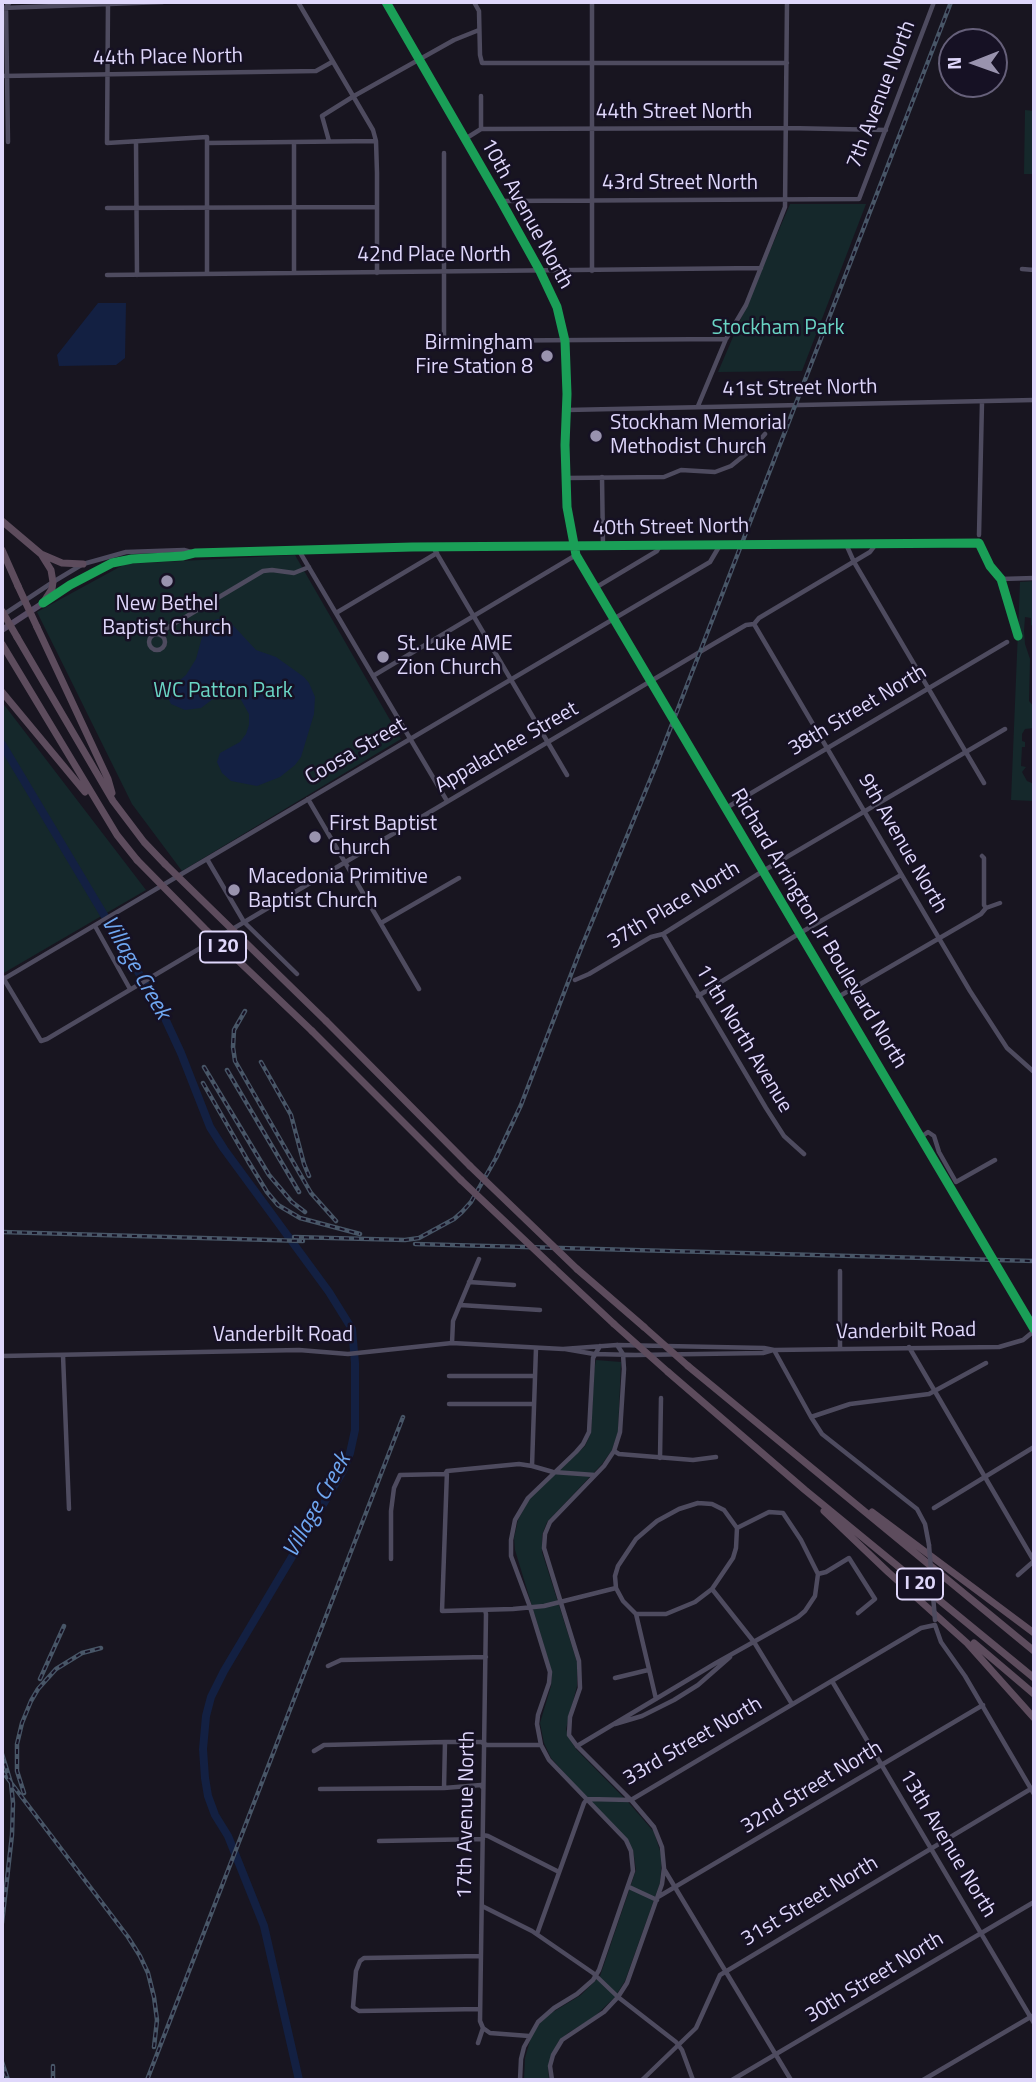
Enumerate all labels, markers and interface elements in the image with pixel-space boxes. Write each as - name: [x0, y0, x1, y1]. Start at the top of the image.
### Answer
- street label: 7th Avenue North: [842, 17, 922, 173]
- north arrow: [938, 28, 1008, 98]
- street label: 44th Place North: [93, 44, 243, 72]
- text: N: [939, 57, 968, 70]
- street label: 44th Street North: [596, 100, 752, 126]
- street label: 10th Avenue North: [474, 134, 578, 294]
- street label: 43rd Street North: [602, 171, 758, 197]
- street label: 42nd Place North: [357, 243, 511, 269]
- park label: Stockham Park: [711, 316, 845, 342]
- place label: Birmingham Fire Station 8: [415, 331, 533, 381]
- marker: Birmingham Fire Station 8: [539, 348, 555, 364]
- street label: 41st Street North: [722, 375, 878, 403]
- place label: Stockham Memorial Methodist Church: [610, 411, 787, 461]
- marker: Stockham Memorial Methodist Church: [588, 428, 604, 444]
- street label: 40th Street North: [592, 514, 750, 542]
- marker: New Bethel Baptist Church: [159, 573, 175, 589]
- place label: New Bethel Baptist Church: [102, 592, 232, 642]
- place label: St. Luke AME Zion Church: [397, 632, 513, 682]
- marker: St. Luke AME Zion Church: [375, 649, 391, 665]
- street label: 38th Street North: [784, 660, 932, 762]
- park label: WC Patton Park: [153, 679, 293, 705]
- street label: Appalachee Street: [431, 697, 583, 799]
- street label: Coosa Street: [301, 713, 411, 791]
- street label: 9th Avenue North: [852, 770, 952, 918]
- street label: Richard Arrington Jr Boulevard North: [724, 785, 912, 1073]
- place label: First Baptist Church: [329, 812, 437, 862]
- marker: First Baptist Church: [307, 829, 323, 845]
- street label: 37th Place North: [603, 857, 745, 955]
- place label: Macedonia Primitive Baptist Church: [248, 865, 428, 915]
- marker: Macedonia Primitive Baptist Church: [226, 882, 242, 898]
- water label: Village Creek: [94, 911, 176, 1025]
- road number: I 20: [200, 931, 246, 962]
- street label: 11th North Avenue: [689, 960, 797, 1118]
- street label: Vanderbilt Road: [836, 1318, 976, 1346]
- street label: Vanderbilt Road: [213, 1323, 353, 1349]
- water label: Village Creek: [278, 1449, 358, 1563]
- road number: I 20: [897, 1568, 943, 1600]
- street label: 33rd Street North: [619, 1692, 767, 1792]
- street label: 17th Avenue North: [453, 1731, 481, 1899]
- street label: 32nd Street North: [737, 1736, 887, 1840]
- street label: 13th Avenue North: [893, 1765, 1001, 1923]
- street label: 31st Street North: [737, 1851, 883, 1953]
- street label: 30th Street North: [801, 1927, 949, 2029]

